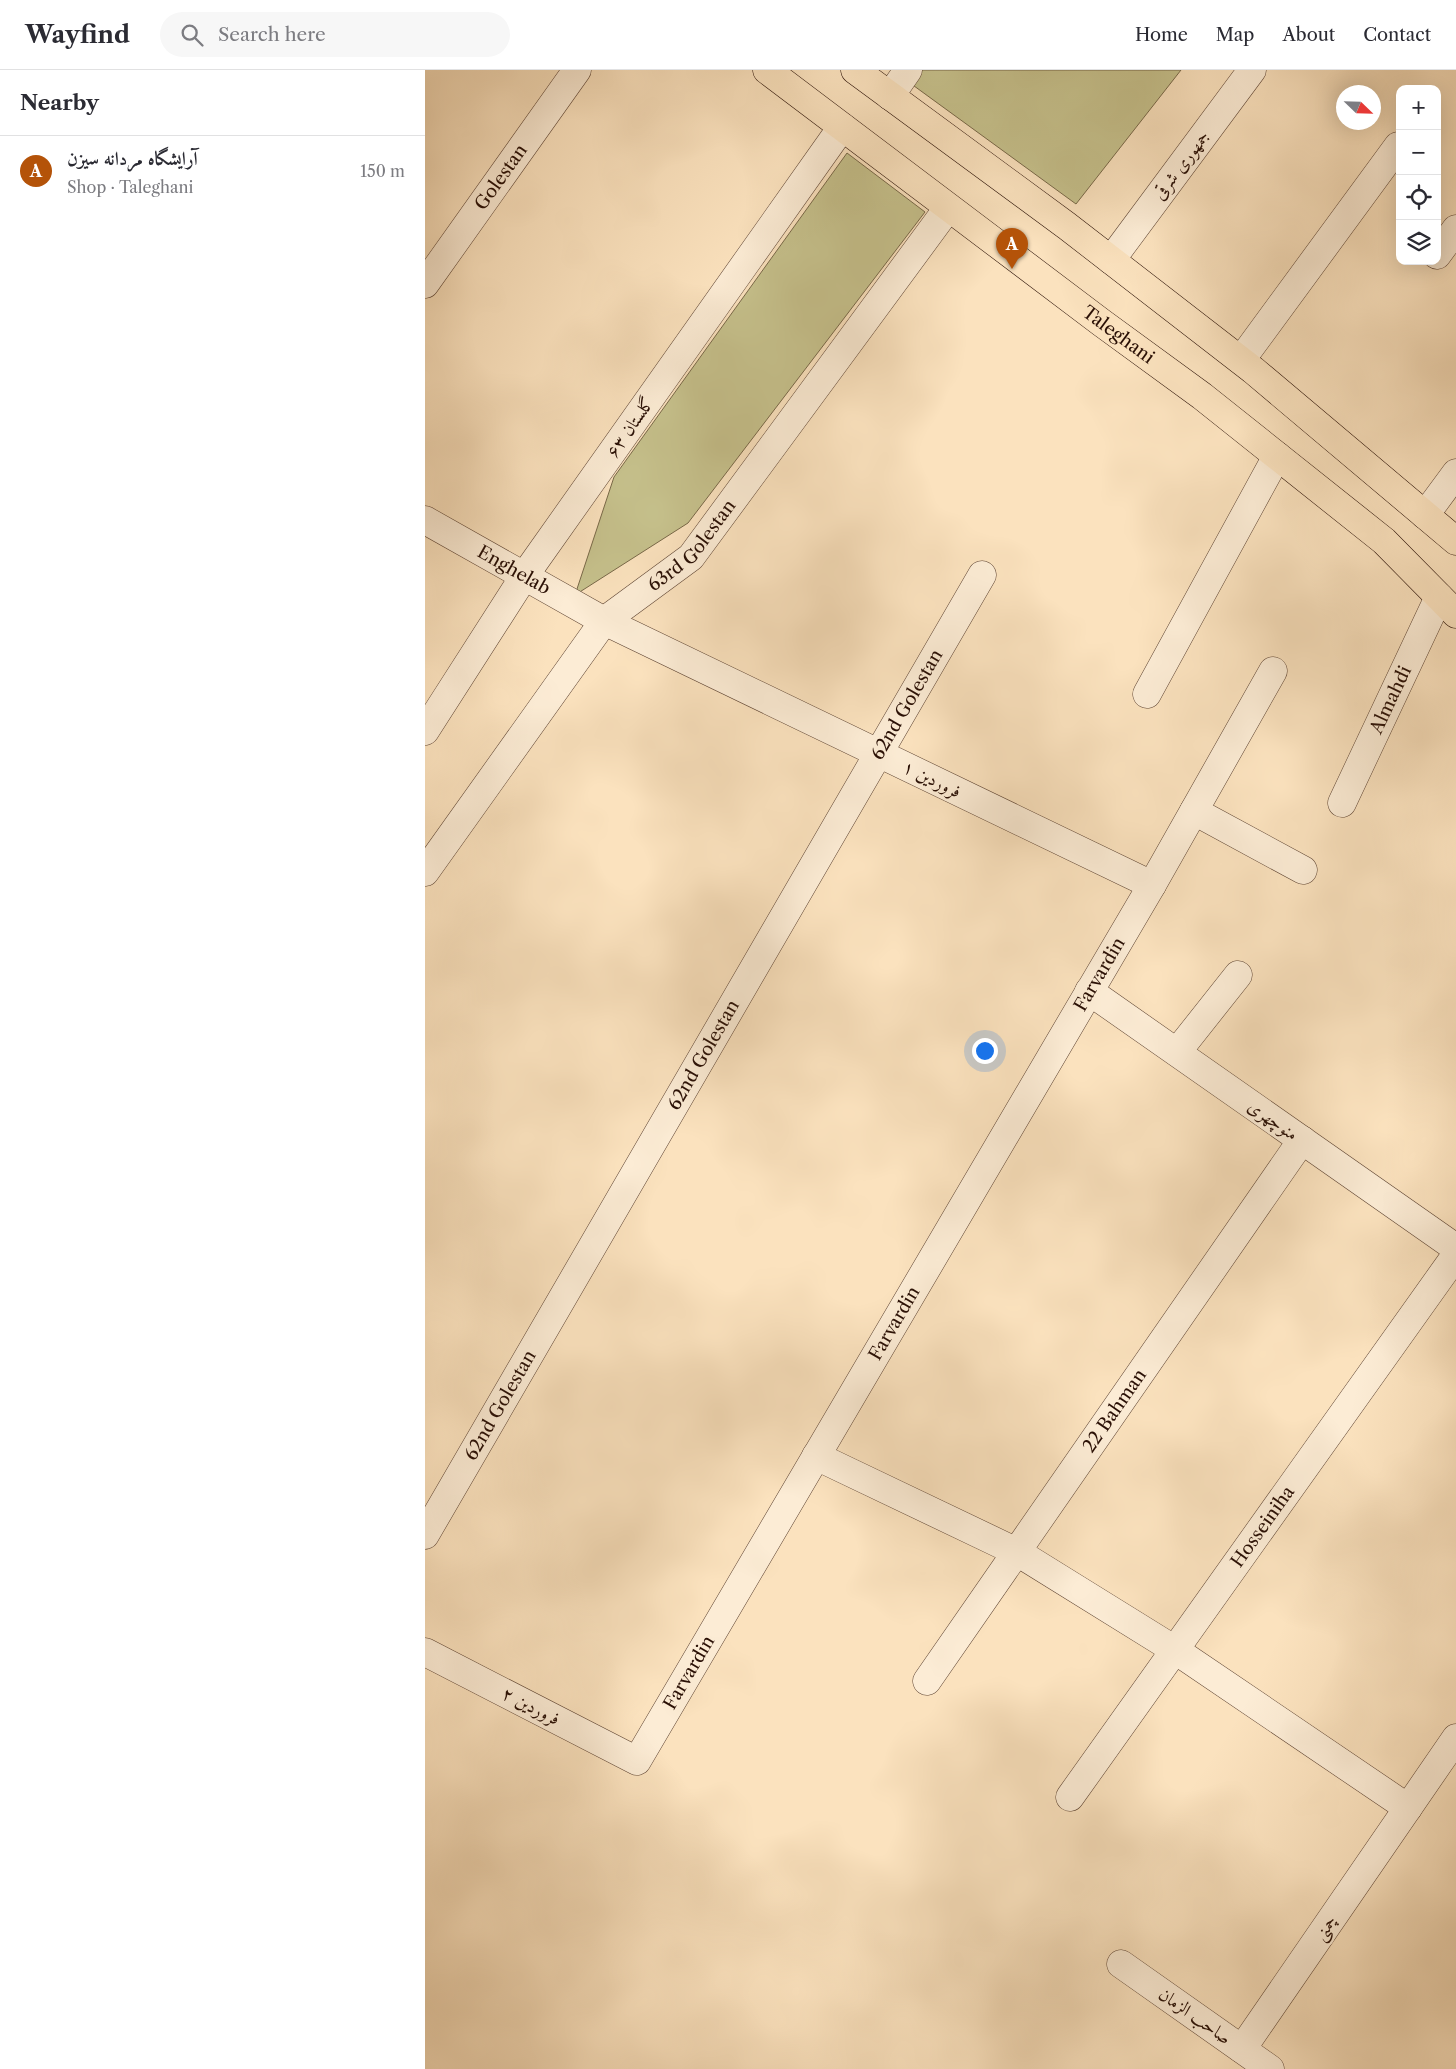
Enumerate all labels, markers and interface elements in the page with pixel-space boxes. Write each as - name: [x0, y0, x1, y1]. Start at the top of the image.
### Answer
- search box: [160, 12, 510, 57]
- text: Wayfind: [25, 20, 130, 49]
- icon: search: [178, 21, 206, 49]
- text: Search here: [218, 23, 326, 46]
- text: Home: [1135, 24, 1188, 46]
- text: Map: [1216, 24, 1254, 46]
- text: About: [1282, 24, 1335, 46]
- text: Contact: [1363, 24, 1431, 46]
- north arrow: [1336, 85, 1381, 130]
- map controls: [1396, 85, 1441, 265]
- button: +: [1396, 85, 1441, 130]
- text: Nearby: [20, 90, 99, 115]
- street label: جمهوری شرقی: [1148, 126, 1215, 205]
- button: −: [1396, 130, 1441, 175]
- street label: Golestan: [470, 140, 532, 215]
- text: آرایشگاه مردانه سیزن: [67, 147, 198, 170]
- text: A: [30, 161, 42, 181]
- text: 150 m: [360, 161, 405, 181]
- button: locate: [1396, 175, 1441, 220]
- text: Shop · Taleghani: [67, 177, 193, 197]
- button: layers: [1396, 220, 1441, 265]
- pin: A: [996, 228, 1028, 269]
- street label: Taleghani: [1078, 301, 1159, 369]
- street label: گلستان ۶۳: [601, 392, 659, 462]
- street label: 63rd Golestan: [643, 495, 740, 596]
- street label: Enghelab: [473, 541, 554, 599]
- street label: 62nd Golestan: [866, 646, 947, 764]
- street label: Almahdi: [1365, 662, 1416, 738]
- street label: فروردین ۱: [899, 756, 965, 803]
- street label: Farvardin: [1069, 933, 1130, 1015]
- street label: 62nd Golestan: [663, 996, 744, 1114]
- your location: [972, 1038, 998, 1064]
- street label: منوچهری: [1243, 1095, 1302, 1146]
- street label: Farvardin: [864, 1282, 925, 1364]
- street label: 62nd Golestan: [460, 1346, 541, 1464]
- street label: 22 Bahman: [1078, 1365, 1151, 1457]
- street label: Hosseiniha: [1226, 1481, 1299, 1572]
- street label: Farvardin: [659, 1632, 719, 1713]
- street label: فروردین ۲: [498, 1682, 564, 1731]
- street label: چمنی: [1309, 1911, 1343, 1946]
- street label: صاحب الزمان: [1154, 1983, 1236, 2050]

